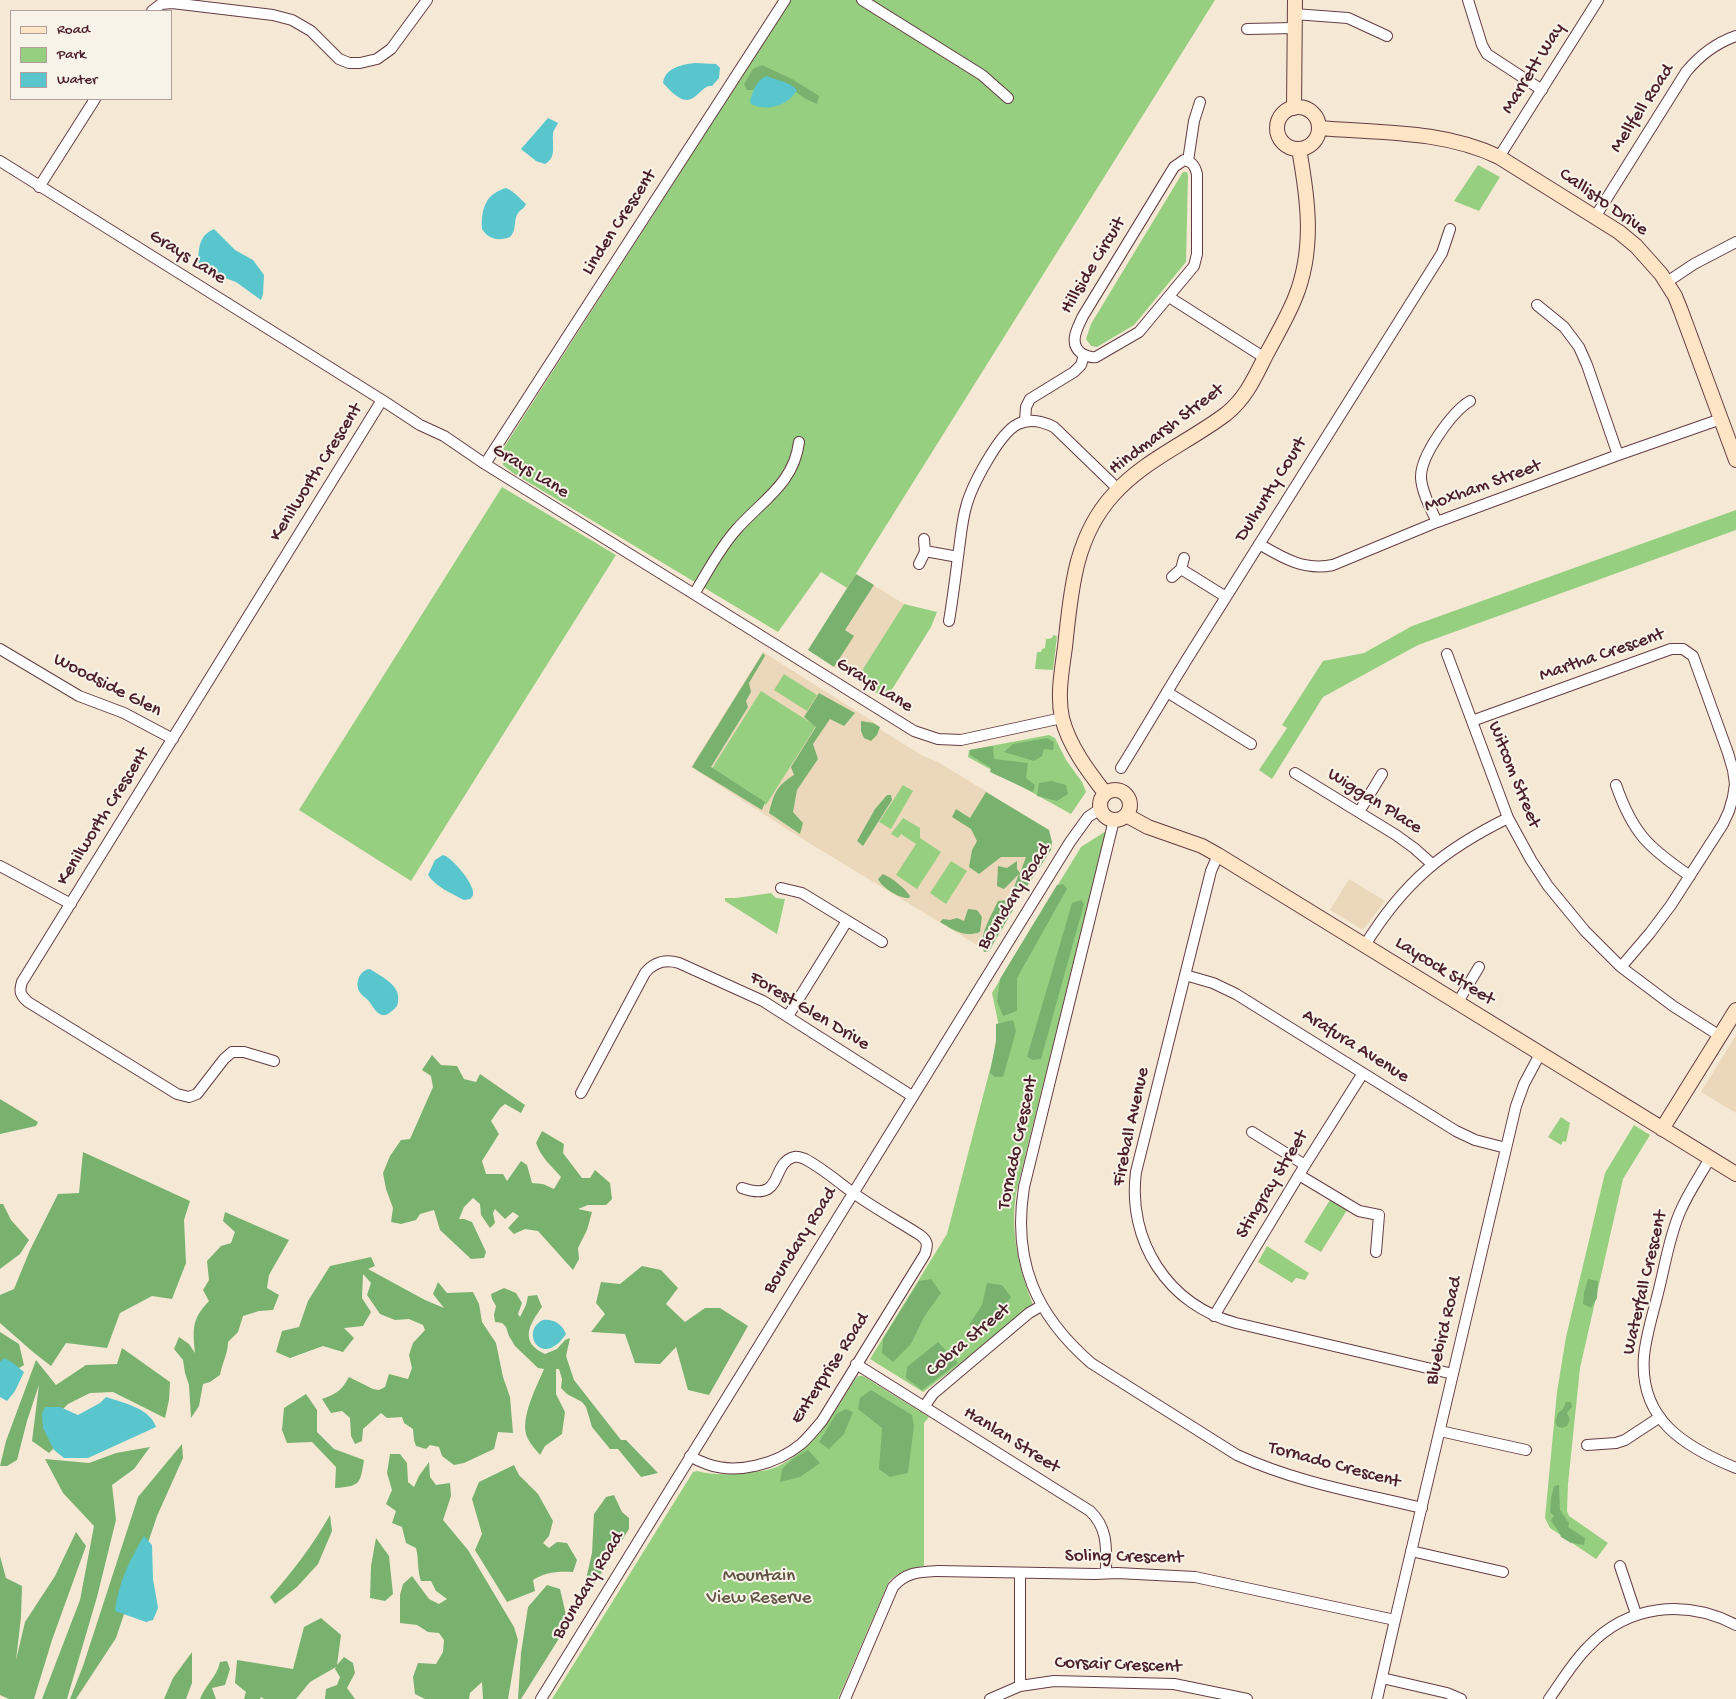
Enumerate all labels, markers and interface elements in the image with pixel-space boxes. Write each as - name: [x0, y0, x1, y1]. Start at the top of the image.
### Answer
- legend: [10, 10, 172, 100]
- street label: Marrett Way: [1497, 19, 1571, 119]
- text: Road: [57, 21, 90, 39]
- text: Park: [57, 46, 86, 64]
- street label: Mellfell Road: [1606, 60, 1680, 158]
- text: Water: [57, 71, 97, 89]
- street label: Callisto Drive: [1554, 164, 1652, 242]
- street label: Linden Crescent: [577, 166, 663, 280]
- street label: Hillside Circuit: [1056, 214, 1132, 318]
- street label: Grays Lane: [144, 225, 230, 291]
- street label: Hindmarsh Street: [1105, 379, 1229, 481]
- street label: Kenilworth Crescent: [265, 400, 369, 546]
- street label: Dulhunty Court: [1231, 434, 1313, 546]
- street label: Grays Lane: [487, 439, 573, 505]
- street label: Moxham Street: [1422, 455, 1544, 519]
- street label: Martha Crescent: [1537, 624, 1667, 688]
- street label: Woodside Glen: [49, 649, 165, 723]
- street label: Grays Lane: [831, 653, 917, 719]
- street label: Witcom Street: [1481, 718, 1545, 832]
- street label: Kenilworth Crescent: [52, 744, 156, 890]
- street label: Wiggan Place: [1322, 764, 1426, 840]
- street label: Boundary Road: [973, 840, 1057, 954]
- street label: Laycock Street: [1390, 932, 1498, 1012]
- street label: Forest Glen Drive: [745, 967, 873, 1057]
- street label: Arafura Avenue: [1297, 1005, 1413, 1089]
- street label: Fireball Avenue: [1108, 1065, 1156, 1189]
- street label: Tornado Crescent: [994, 1074, 1044, 1212]
- street label: Stingray Street: [1232, 1127, 1314, 1243]
- street label: Boundary Road: [759, 1184, 843, 1298]
- street label: Waterfall Crescent: [1618, 1209, 1674, 1357]
- street label: Bluebird Road: [1421, 1275, 1469, 1387]
- street label: Cobra Street: [922, 1299, 1016, 1383]
- street label: Enterprise Road: [787, 1309, 875, 1429]
- street label: Hanlan Street: [959, 1402, 1063, 1480]
- street label: Tornado Crescent: [1265, 1437, 1403, 1495]
- street label: Boundary Road: [548, 1528, 630, 1644]
- street label: Soling Crescent: [1065, 1546, 1183, 1570]
- park label: Mountain View Reserve: [706, 1566, 812, 1610]
- street label: Corsair Crescent: [1054, 1652, 1182, 1680]

